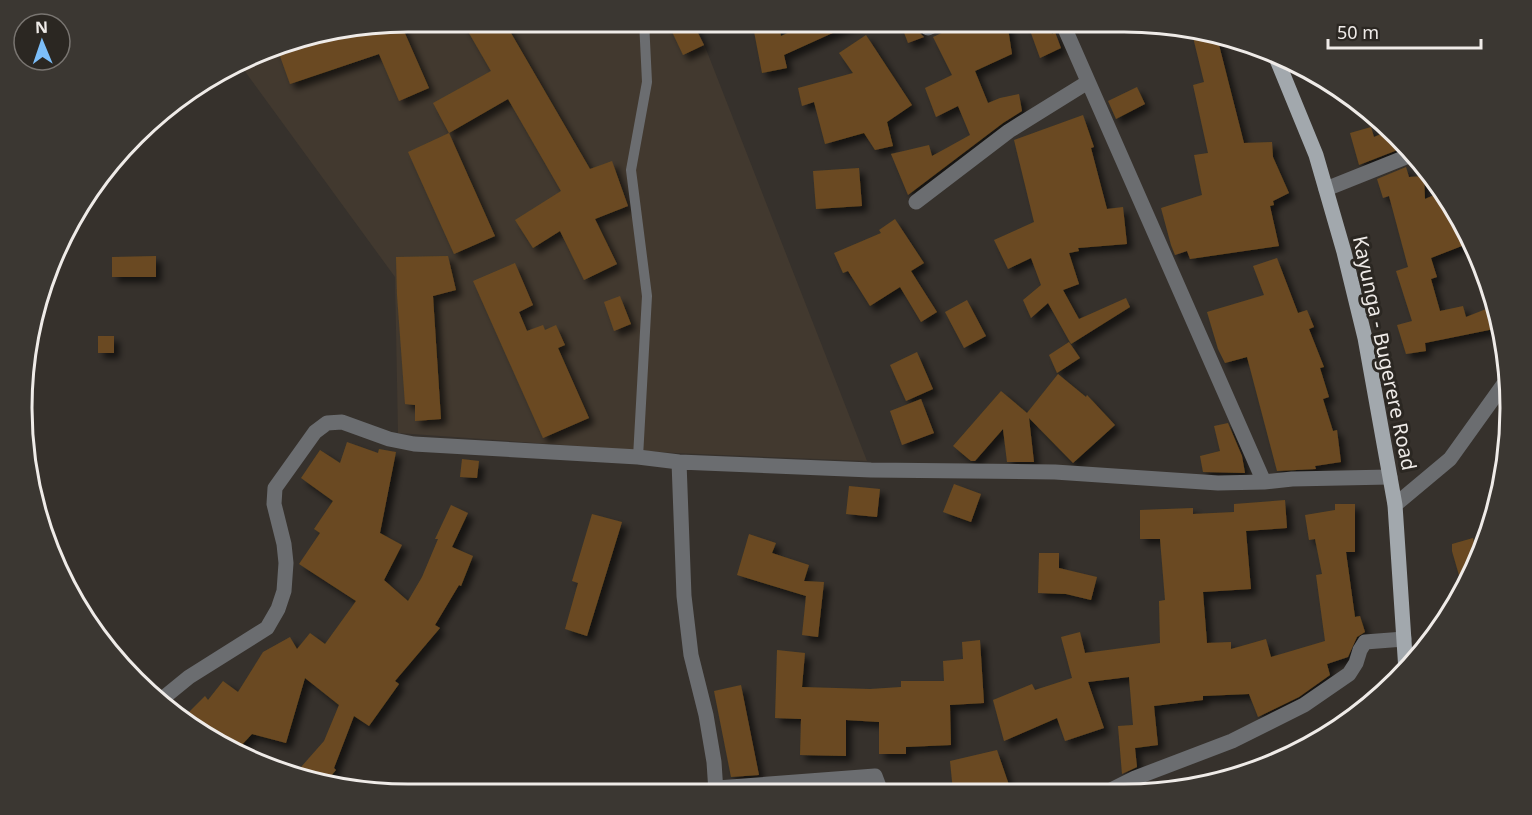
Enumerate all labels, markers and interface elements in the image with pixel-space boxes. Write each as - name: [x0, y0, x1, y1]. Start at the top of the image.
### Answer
- north arrow: [12, 12, 72, 72]
- scale bar: [1328, 12, 1481, 50]
- text: N: [35, 16, 48, 38]
- text: 50 m: [1337, 20, 1379, 44]
- street label: Kayunga - Bugerere Road: [1347, 233, 1423, 473]

